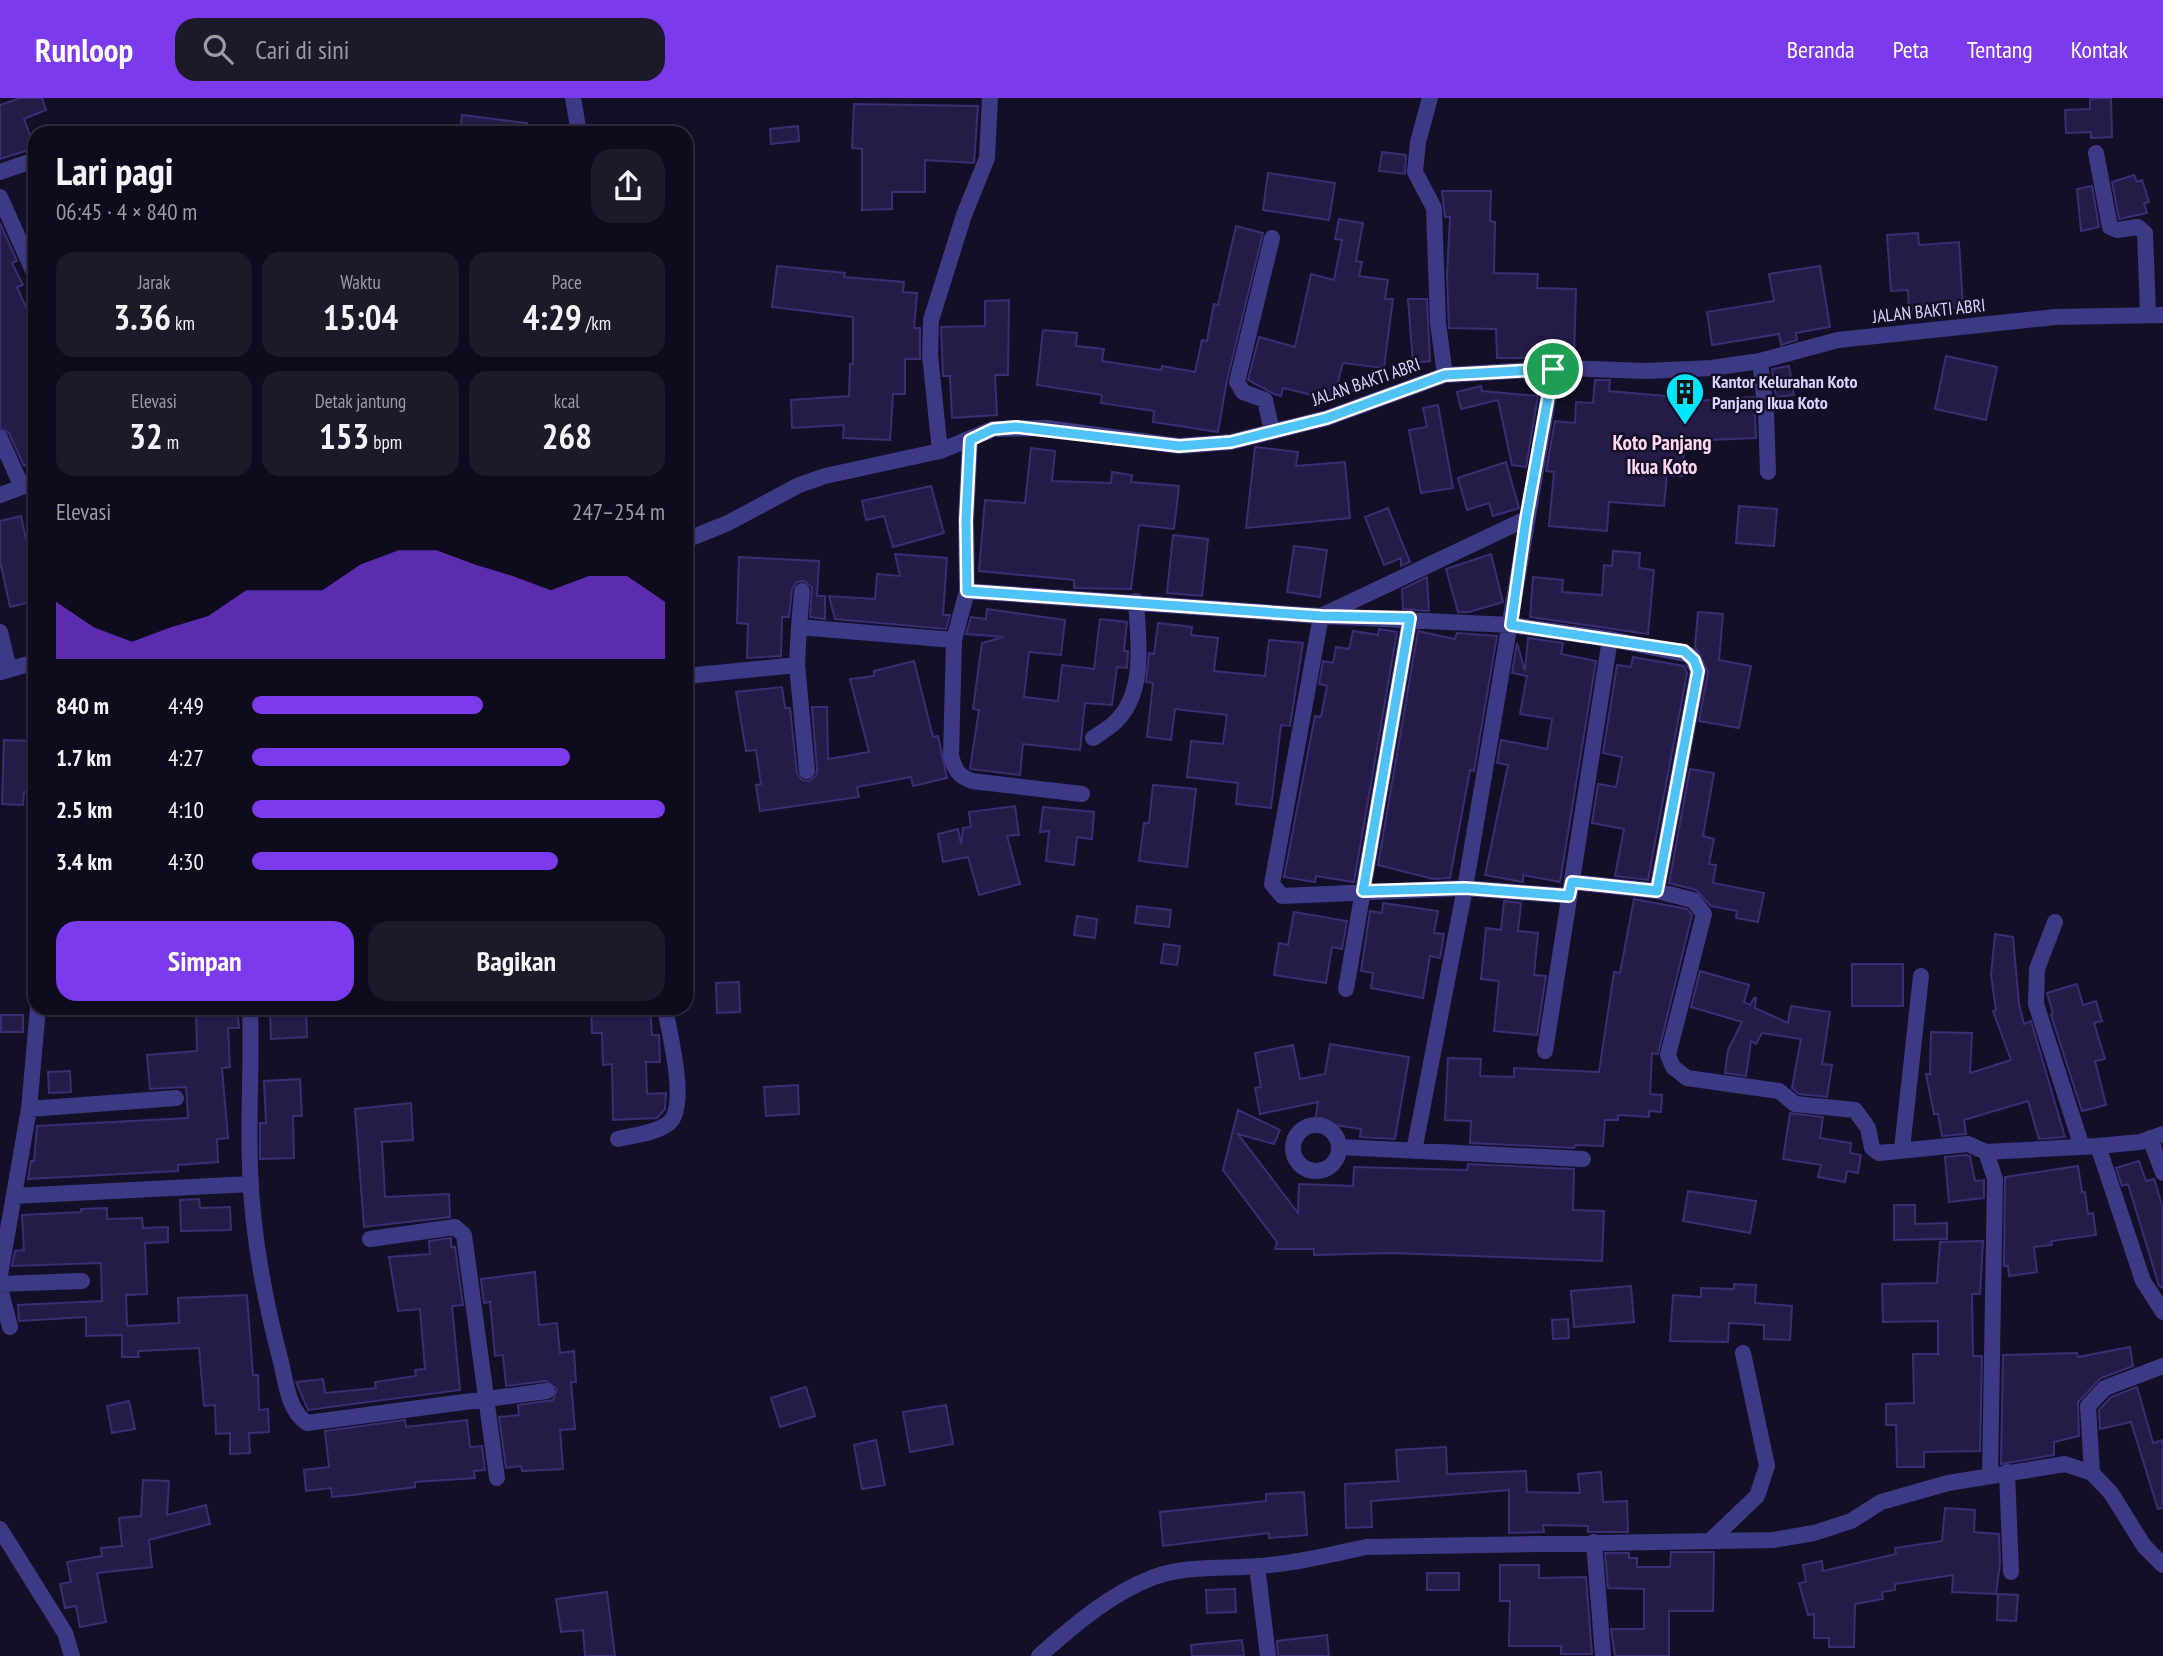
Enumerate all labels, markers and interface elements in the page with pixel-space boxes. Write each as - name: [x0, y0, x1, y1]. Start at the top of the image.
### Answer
- search box: [175, 18, 665, 81]
- text: Runloop: [35, 28, 133, 71]
- icon: search: [199, 30, 237, 68]
- text: Cari di sini: [255, 33, 349, 66]
- text: Beranda: [1787, 34, 1855, 65]
- text: Peta: [1893, 34, 1929, 65]
- text: Tentang: [1967, 34, 2033, 65]
- text: Kontak: [2071, 34, 2128, 65]
- text: Lari pagi: [56, 146, 173, 195]
- button: share: [591, 149, 665, 223]
- text: 06:45 · 4 × 840 m: [56, 197, 197, 226]
- text: Jarak: [138, 270, 170, 294]
- text: Waktu: [340, 270, 381, 294]
- text: Pace: [552, 270, 582, 294]
- street label: JALAN BAKTI ABRI: [1870, 293, 1986, 328]
- text: 3.36: [113, 294, 171, 340]
- text: 15:04: [323, 294, 398, 340]
- text: 4:29: [523, 294, 582, 340]
- text: km: [171, 311, 195, 335]
- text: /km: [582, 311, 611, 335]
- pin: [1523, 339, 1583, 399]
- icon: arrive: [1534, 350, 1572, 388]
- street label: JALAN BAKTI ABRI: [1308, 352, 1423, 411]
- place label: Kantor Kelurahan Koto Panjang Ikua Koto: [1712, 370, 1857, 414]
- building icon: Kantor Kelurahan Koto Panjang Ikua Koto: [1664, 371, 1706, 426]
- text: Elevasi: [131, 389, 177, 413]
- text: Detak jantung: [315, 389, 406, 413]
- text: kcal: [554, 389, 580, 413]
- text: 32: [129, 413, 163, 459]
- text: 153: [319, 413, 369, 459]
- text: 268: [542, 413, 592, 459]
- district label: Koto Panjang Ikua Koto: [1613, 429, 1711, 480]
- text: m: [163, 430, 179, 454]
- text: bpm: [369, 430, 402, 454]
- text: Elevasi: [56, 497, 111, 526]
- text: 247–254 m: [572, 497, 665, 526]
- text: 840 m: [56, 691, 109, 720]
- text: 4:49: [168, 691, 204, 720]
- text: 1.7 km: [56, 743, 111, 772]
- text: 4:27: [168, 743, 204, 772]
- text: 2.5 km: [56, 795, 112, 824]
- text: 4:10: [168, 795, 204, 824]
- text: 3.4 km: [56, 847, 112, 876]
- text: 4:30: [168, 847, 204, 876]
- button: Simpan: [56, 921, 354, 1001]
- button: Bagikan: [368, 921, 665, 1001]

